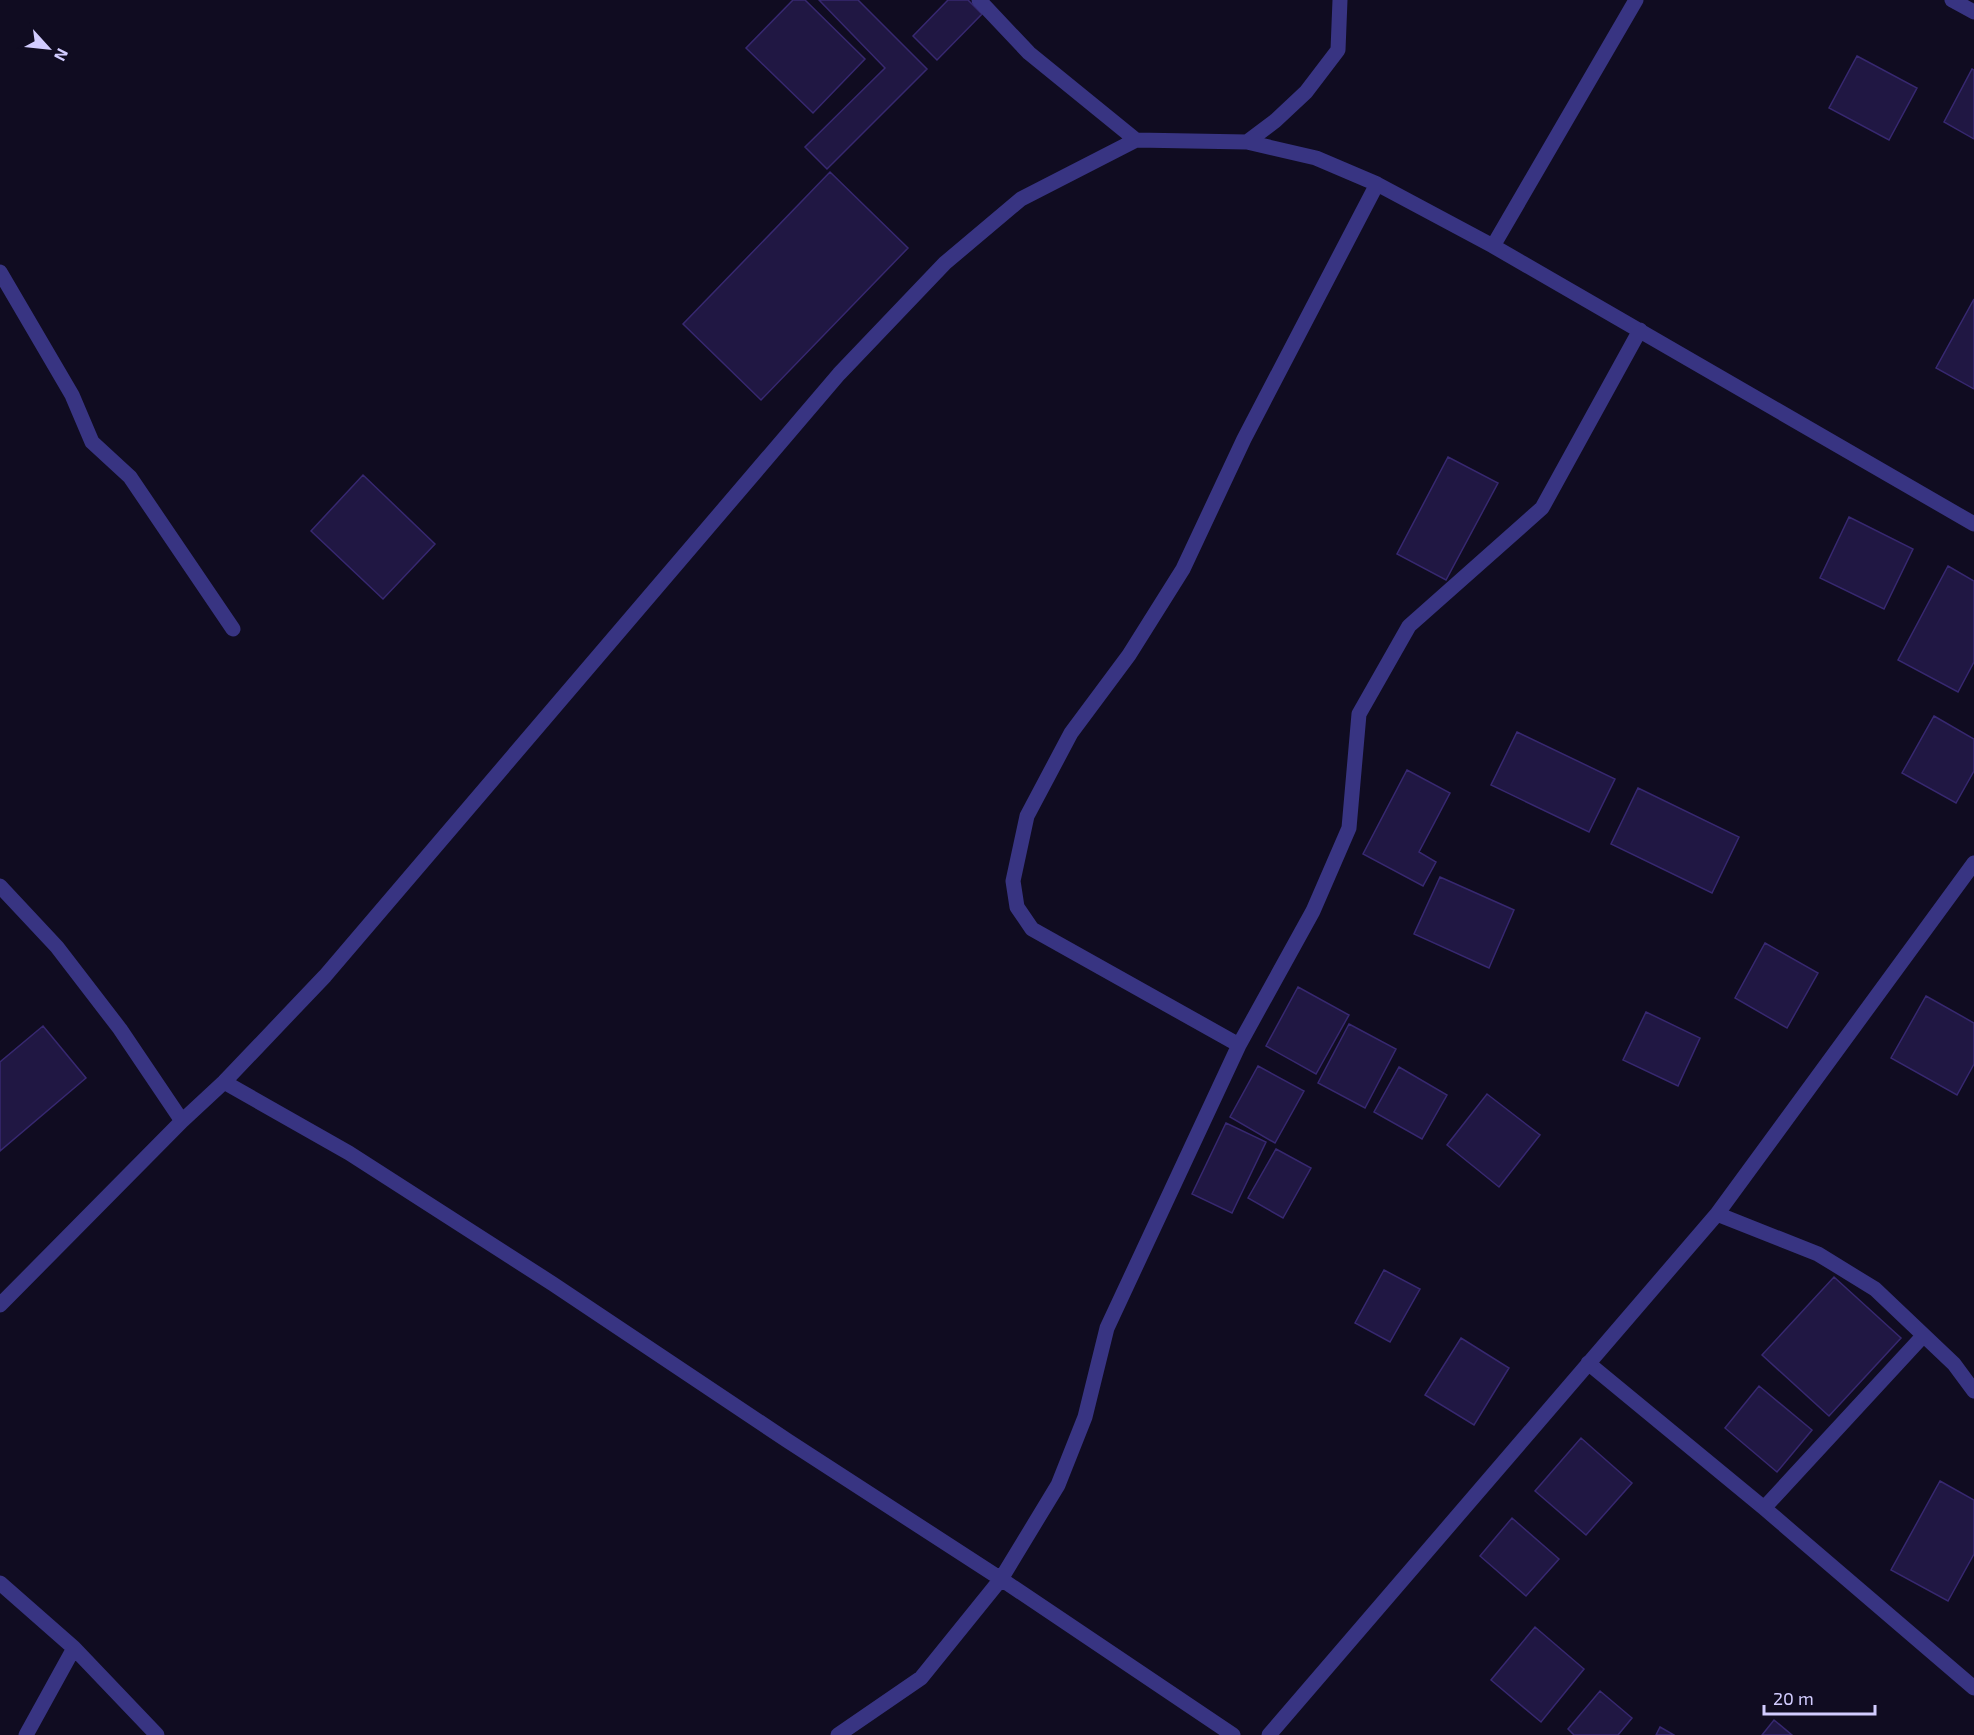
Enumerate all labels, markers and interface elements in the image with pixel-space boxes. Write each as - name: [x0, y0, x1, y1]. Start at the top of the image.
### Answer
- north arrow: [18, 18, 78, 78]
- text: N: [51, 46, 73, 65]
- scale bar: [1764, 1678, 1875, 1716]
- text: 20 m: [1773, 1687, 1814, 1709]

